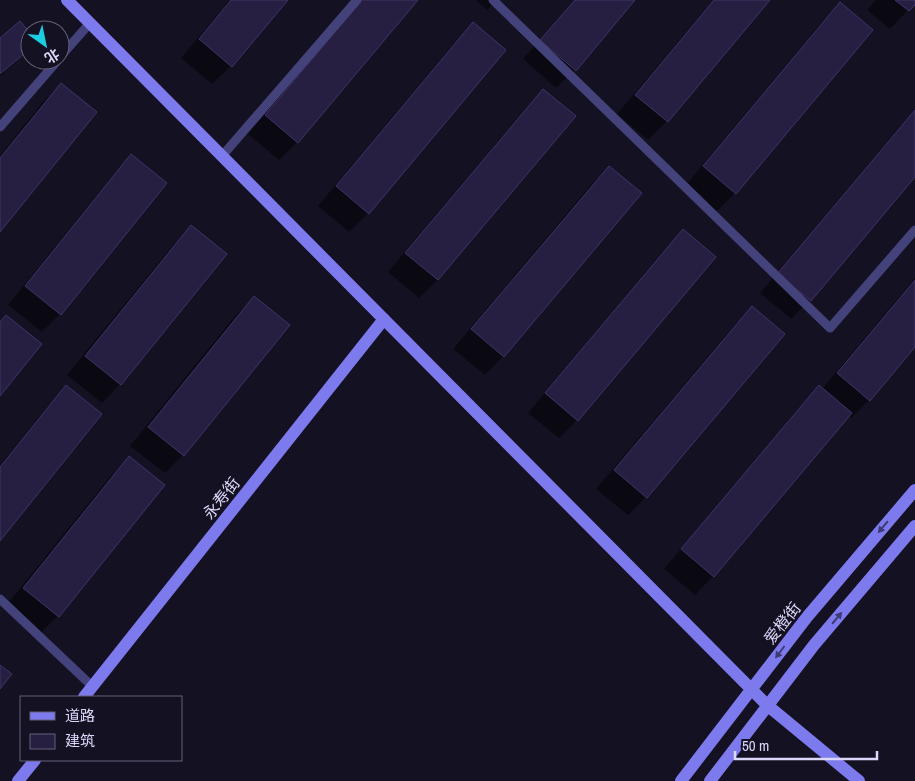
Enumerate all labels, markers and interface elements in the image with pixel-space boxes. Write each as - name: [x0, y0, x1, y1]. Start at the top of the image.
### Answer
- north arrow: [20, 20, 70, 70]
- text: 北: [41, 45, 63, 67]
- street label: 永寿街: [198, 472, 244, 524]
- one-way arrow: [878, 520, 889, 533]
- street label: 爱橙街: [759, 597, 805, 649]
- one-way arrow: [831, 613, 843, 625]
- one-way arrow: [774, 645, 785, 658]
- legend: [20, 696, 182, 761]
- text: 道路: [65, 705, 95, 726]
- scale bar: [735, 728, 878, 760]
- text: 建筑: [65, 730, 95, 751]
- text: 50 m: [742, 735, 769, 756]

